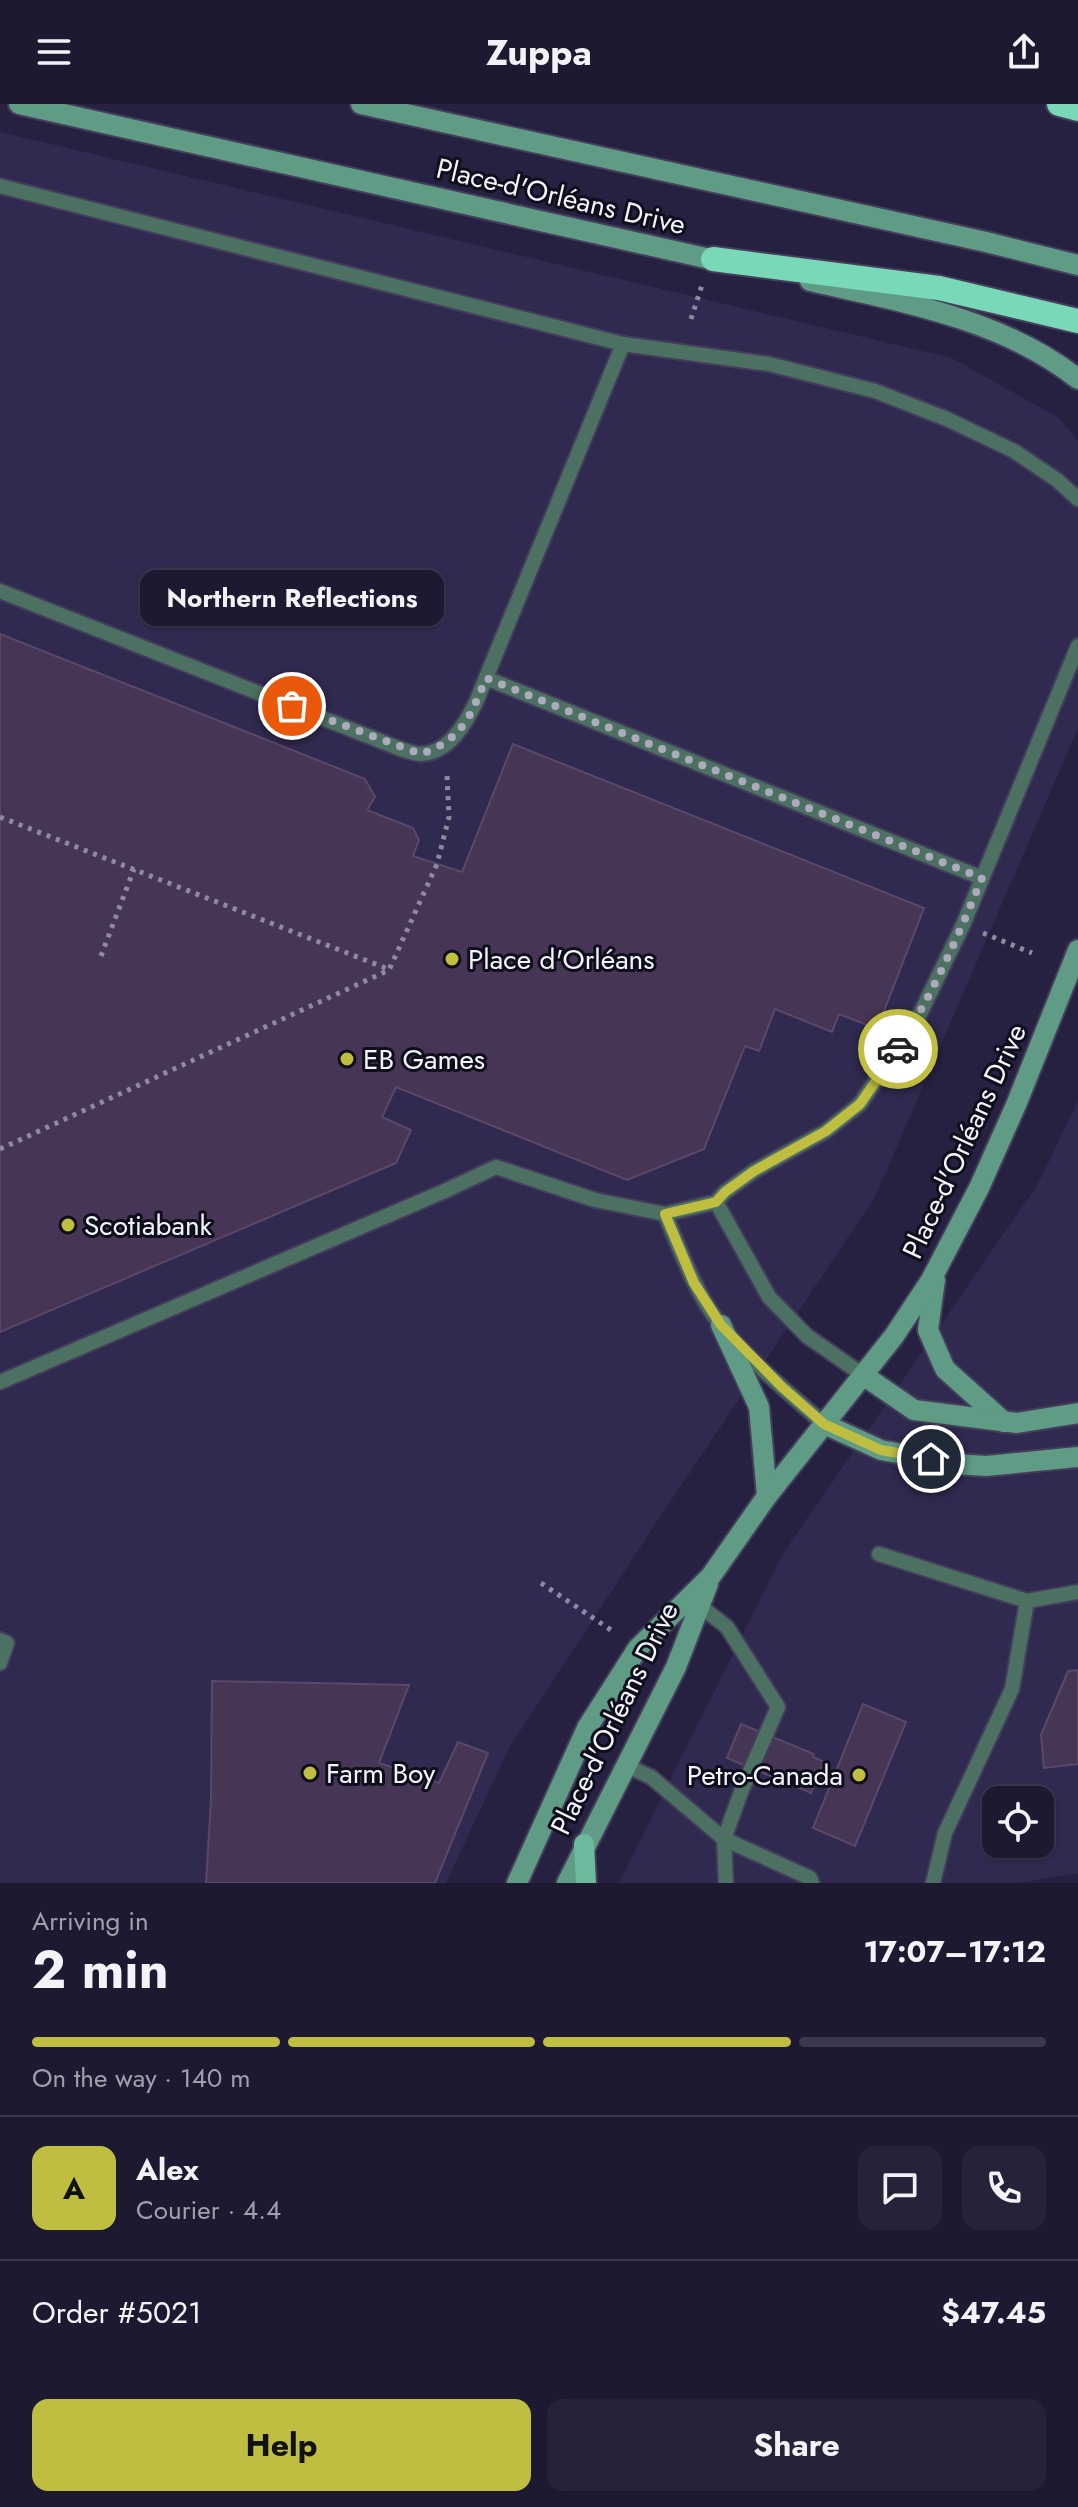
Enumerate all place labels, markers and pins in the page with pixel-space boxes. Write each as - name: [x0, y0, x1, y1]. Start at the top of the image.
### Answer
- callout: Northern Reflections: [140, 570, 444, 626]
- pin: [258, 672, 326, 740]
- place label: Place d'Orléans: [468, 939, 655, 980]
- marker: Place d'Orléans: [443, 950, 461, 968]
- place label: EB Games: [363, 1039, 485, 1080]
- marker: EB Games: [338, 1050, 356, 1068]
- place label: Scotiabank: [84, 1205, 213, 1246]
- marker: Scotiabank: [59, 1216, 77, 1234]
- pin: [897, 1425, 965, 1493]
- place label: Farm Boy: [326, 1753, 436, 1794]
- place label: Petro-Canada: [687, 1755, 843, 1796]
- marker: Farm Boy: [301, 1764, 319, 1782]
- marker: Petro-Canada: [850, 1766, 868, 1784]

